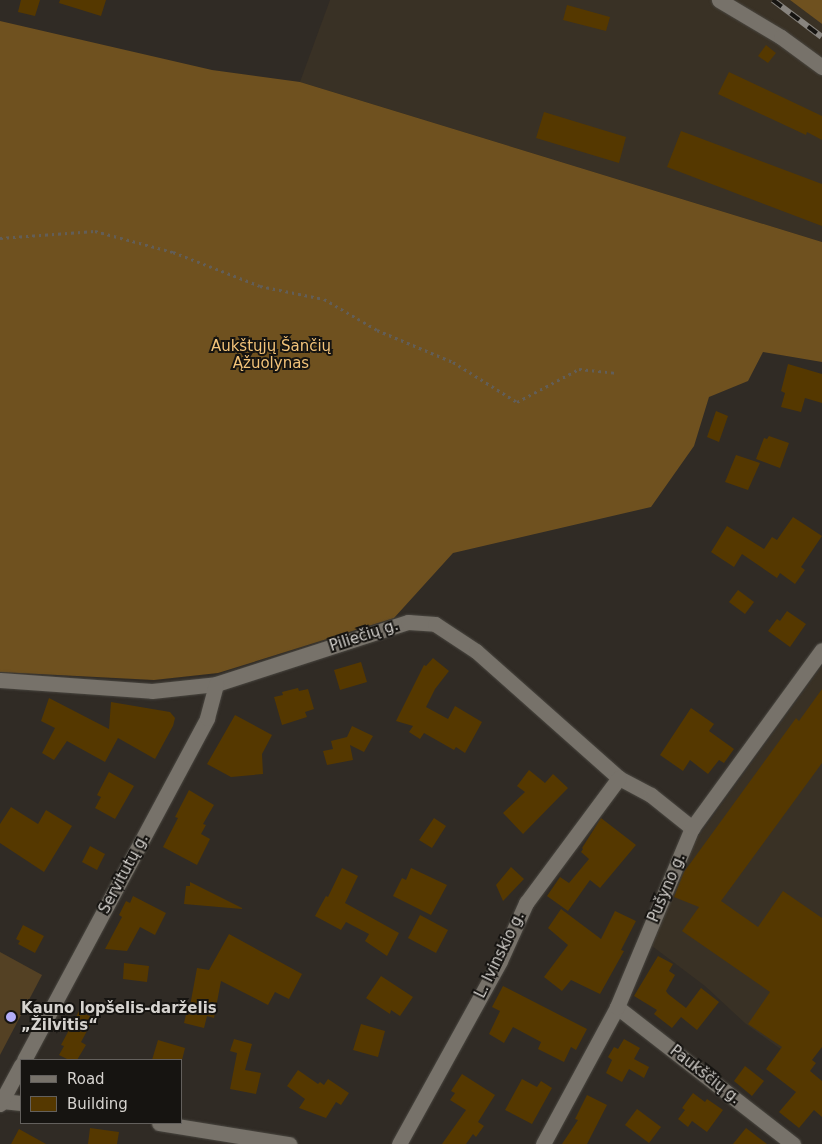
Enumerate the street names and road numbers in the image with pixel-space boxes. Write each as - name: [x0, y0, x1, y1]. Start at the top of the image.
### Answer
- street label: Piliečių g.: [327, 616, 401, 656]
- street label: Servitutų g.: [95, 831, 153, 917]
- street label: Pušyno g.: [645, 851, 689, 925]
- street label: L. Ivinskio g.: [471, 909, 529, 1001]
- street label: Paukščių g.: [666, 1042, 744, 1108]

